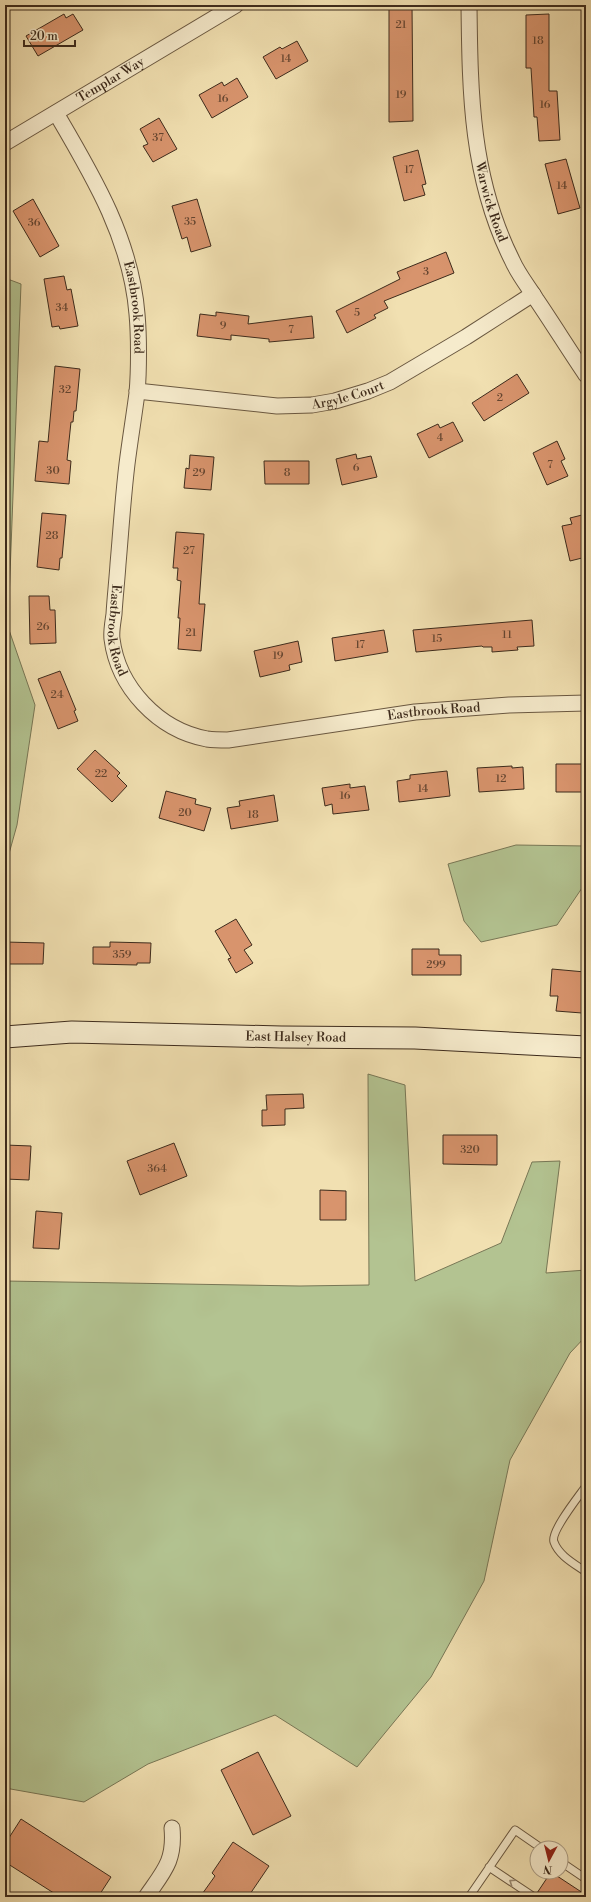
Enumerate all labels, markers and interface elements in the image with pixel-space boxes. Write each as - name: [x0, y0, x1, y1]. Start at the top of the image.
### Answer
- house number: 21: [395, 18, 407, 32]
- scale bar: [24, 22, 75, 48]
- text: 20 m: [30, 29, 58, 44]
- house number: 18: [532, 34, 544, 48]
- house number: 14: [281, 52, 292, 66]
- street label: Templar Way: [74, 53, 148, 106]
- house number: 19: [395, 88, 407, 102]
- house number: 16: [217, 92, 229, 106]
- house number: 16: [539, 98, 551, 112]
- house number: 37: [152, 131, 164, 145]
- street label: Warwick Road: [472, 159, 511, 245]
- house number: 17: [404, 163, 414, 177]
- house number: 14: [557, 179, 568, 193]
- house number: 35: [184, 215, 196, 229]
- house number: 36: [28, 216, 41, 230]
- street label: Eastbrook Road: [120, 259, 147, 355]
- house number: 3: [423, 265, 429, 279]
- house number: 34: [56, 301, 69, 315]
- house number: 5: [354, 306, 360, 320]
- house number: 9: [220, 319, 227, 333]
- house number: 7: [288, 323, 294, 337]
- street label: Argyle Court: [309, 377, 387, 413]
- house number: 32: [59, 383, 71, 397]
- house number: 2: [497, 391, 503, 405]
- house number: 4: [437, 431, 444, 445]
- house number: 7: [547, 458, 553, 472]
- house number: 6: [353, 461, 360, 475]
- house number: 30: [46, 464, 60, 478]
- house number: 29: [193, 466, 206, 480]
- house number: 8: [284, 466, 291, 480]
- house number: 28: [45, 529, 59, 543]
- house number: 27: [183, 544, 195, 558]
- street label: Eastbrook Road: [104, 584, 131, 680]
- house number: 26: [37, 620, 50, 634]
- house number: 21: [185, 626, 197, 640]
- house number: 11: [502, 628, 512, 642]
- house number: 15: [432, 632, 442, 646]
- house number: 17: [355, 638, 365, 652]
- house number: 19: [272, 649, 284, 663]
- house number: 24: [51, 688, 64, 702]
- street label: Eastbrook Road: [386, 699, 481, 724]
- house number: 22: [95, 767, 107, 781]
- house number: 12: [495, 772, 507, 786]
- house number: 14: [418, 782, 429, 796]
- house number: 16: [339, 789, 351, 803]
- house number: 20: [178, 806, 192, 820]
- house number: 18: [247, 808, 259, 822]
- house number: 359: [113, 948, 132, 962]
- house number: 299: [426, 958, 446, 972]
- street label: East Halsey Road: [245, 1028, 347, 1045]
- house number: 320: [460, 1143, 480, 1157]
- house number: 364: [147, 1162, 167, 1176]
- north arrow: [529, 1840, 569, 1880]
- text: N: [542, 1861, 553, 1876]
- one-way arrow: [509, 1880, 516, 1887]

